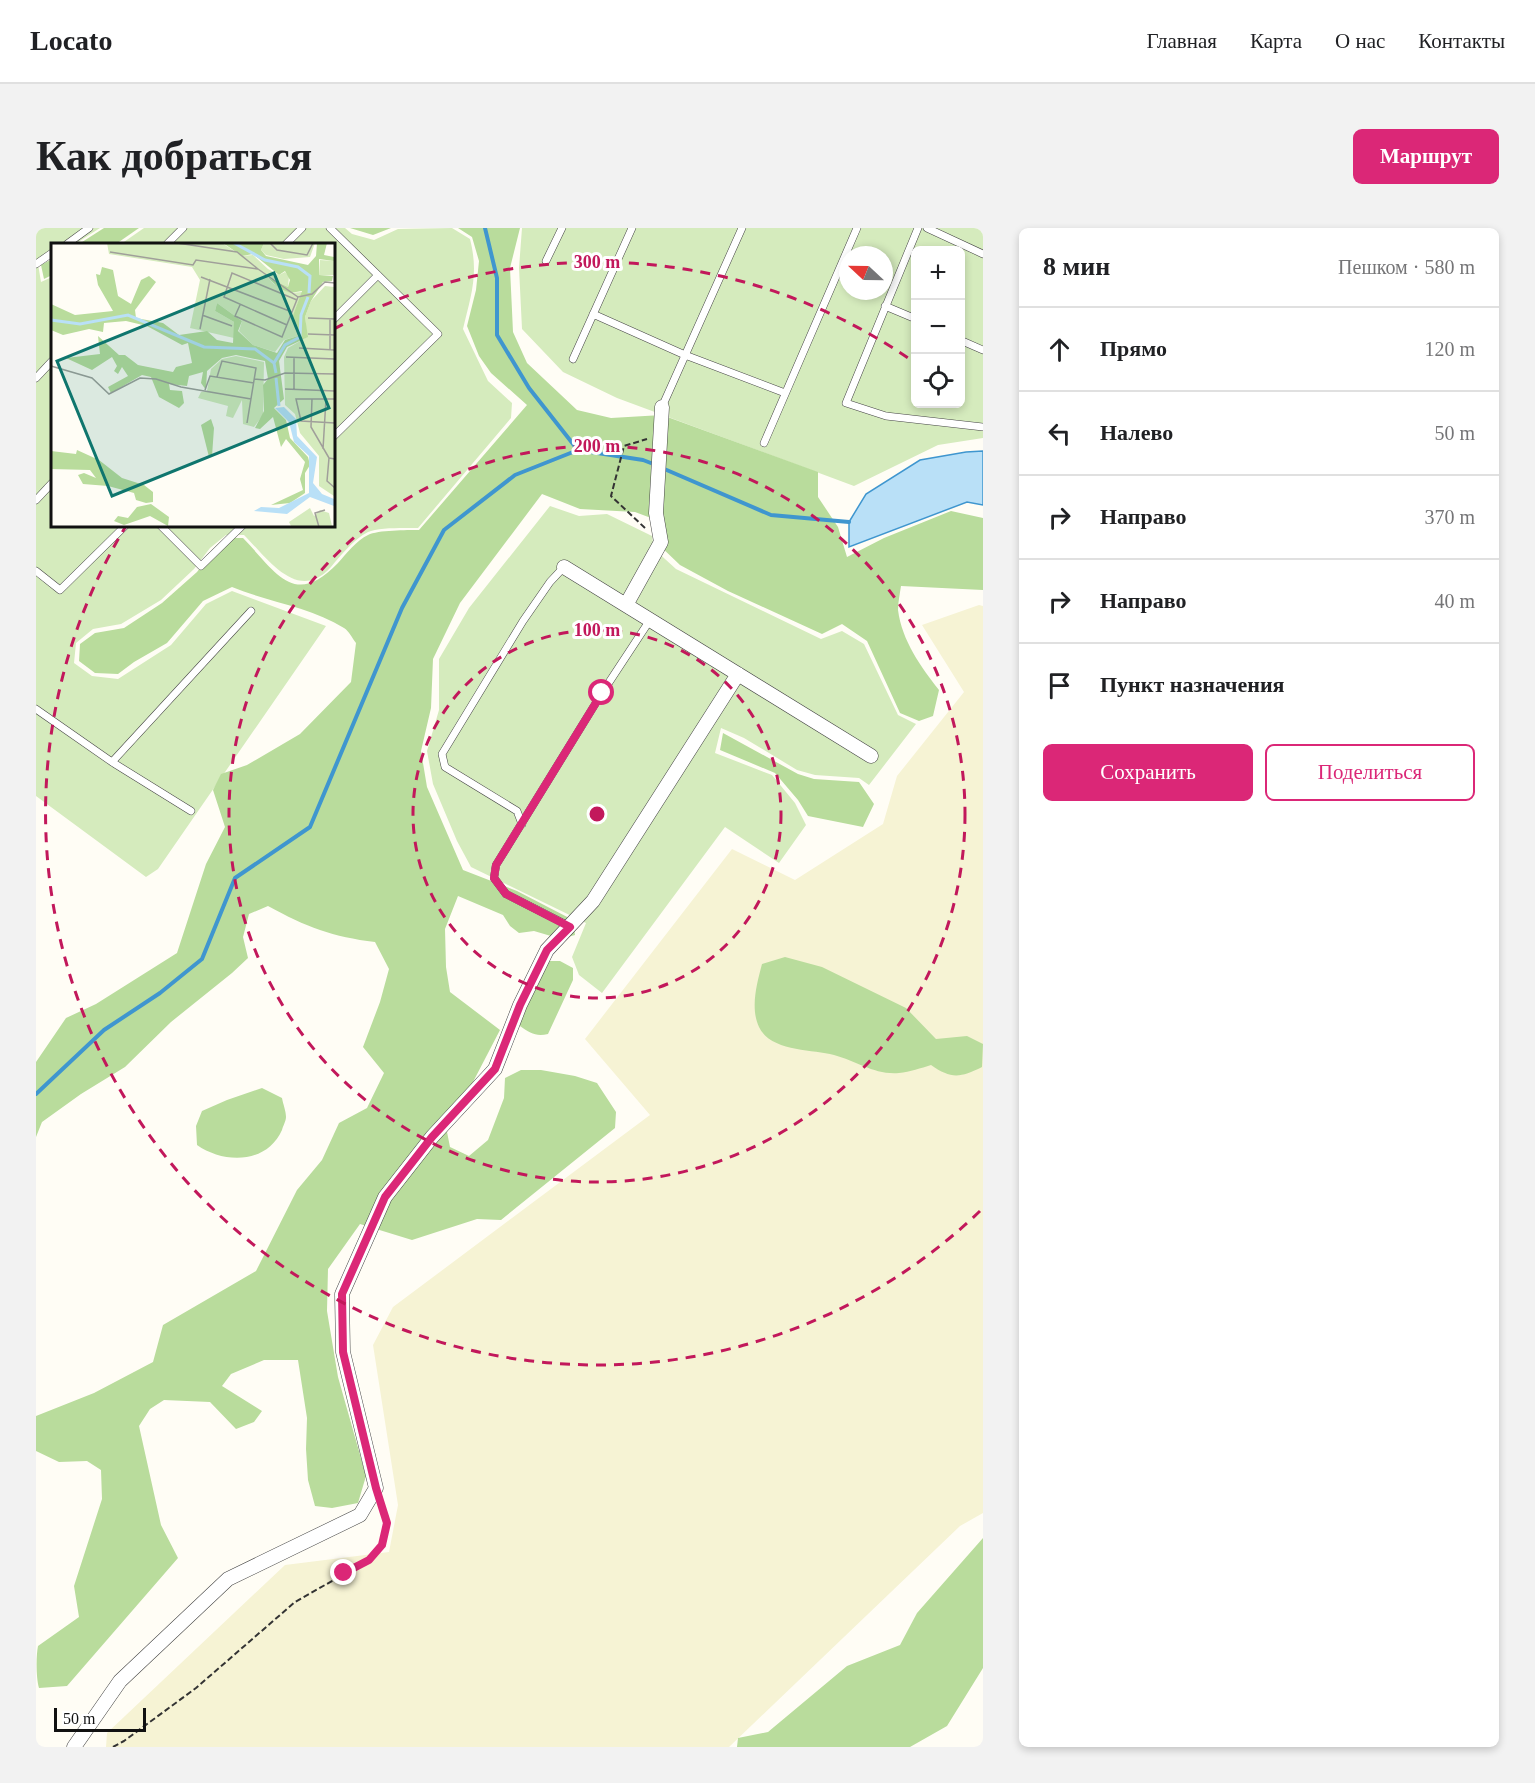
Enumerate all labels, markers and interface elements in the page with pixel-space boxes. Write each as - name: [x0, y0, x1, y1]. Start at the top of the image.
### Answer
- text: Locato: [30, 25, 112, 56]
- text: Главная: [1147, 29, 1217, 53]
- text: Карта: [1250, 29, 1302, 53]
- text: О нас: [1335, 29, 1385, 53]
- text: Контакты: [1418, 29, 1505, 53]
- button: Маршрут: [1353, 129, 1499, 184]
- text: Как добраться: [36, 133, 312, 179]
- inset map: [51, 243, 334, 526]
- north arrow: [839, 246, 893, 300]
- map controls: [911, 246, 965, 408]
- button: +: [911, 246, 965, 300]
- text: 300 m: [574, 252, 620, 272]
- text: 8 мин: [1043, 252, 1110, 281]
- text: Пешком · 580 m: [1338, 256, 1475, 278]
- button: −: [911, 300, 965, 354]
- icon: ahead: [1043, 333, 1076, 366]
- text: Прямо: [1100, 336, 1167, 361]
- text: 120 m: [1424, 338, 1475, 360]
- button: locate: [911, 354, 965, 408]
- icon: left: [1043, 417, 1076, 450]
- text: Налево: [1100, 420, 1173, 445]
- text: 50 m: [1434, 422, 1475, 444]
- text: 200 m: [574, 436, 620, 456]
- icon: right: [1043, 501, 1076, 534]
- text: Направо: [1100, 504, 1186, 529]
- text: 370 m: [1424, 506, 1475, 528]
- icon: right: [1043, 585, 1076, 618]
- text: Направо: [1100, 588, 1186, 613]
- text: 40 m: [1434, 590, 1475, 612]
- text: 100 m: [574, 620, 620, 640]
- icon: arrive: [1043, 669, 1076, 702]
- text: Пункт назначения: [1100, 672, 1285, 697]
- route start: [588, 679, 614, 705]
- button: Сохранить: [1043, 744, 1253, 801]
- button: Поделиться: [1265, 744, 1475, 801]
- centre of rings: [587, 804, 607, 824]
- route end: [330, 1559, 356, 1585]
- scale bar: [54, 1705, 146, 1732]
- text: 50 m: [63, 1710, 95, 1727]

